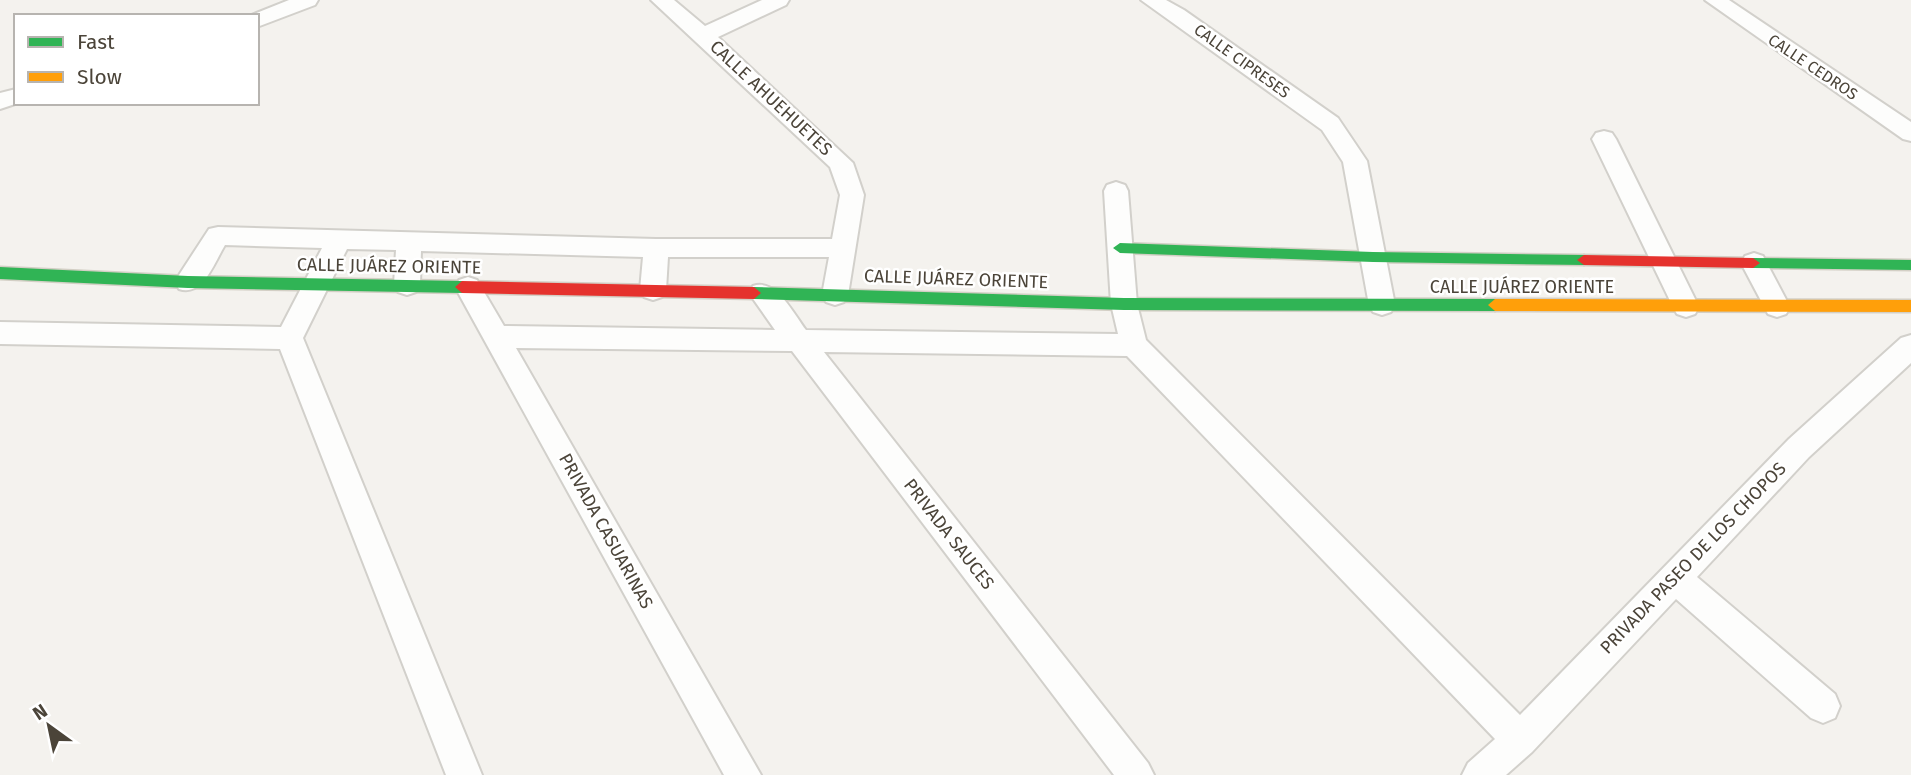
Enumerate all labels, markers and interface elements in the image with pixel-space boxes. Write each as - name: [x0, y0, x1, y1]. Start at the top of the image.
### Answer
- legend: [14, 14, 259, 105]
- street label: CALLE CIPRESES: [1190, 20, 1294, 102]
- text: Fast: [77, 29, 115, 55]
- street label: CALLE CEDROS: [1765, 30, 1862, 104]
- street label: CALLE AHUEHUETES: [705, 36, 837, 160]
- text: Slow: [77, 64, 122, 90]
- street label: CALLE JUÁREZ ORIENTE: [297, 252, 481, 279]
- street label: CALLE JUÁREZ ORIENTE: [864, 264, 1049, 293]
- street label: CALLE JUÁREZ ORIENTE: [1430, 275, 1614, 298]
- street label: PRIVADA CASUARINAS: [554, 450, 658, 613]
- street label: PRIVADA PASEO DE LOS CHOPOS: [1595, 457, 1791, 658]
- street label: PRIVADA SAUCES: [899, 474, 999, 594]
- north arrow: [14, 691, 84, 761]
- text: N: [28, 699, 52, 725]

